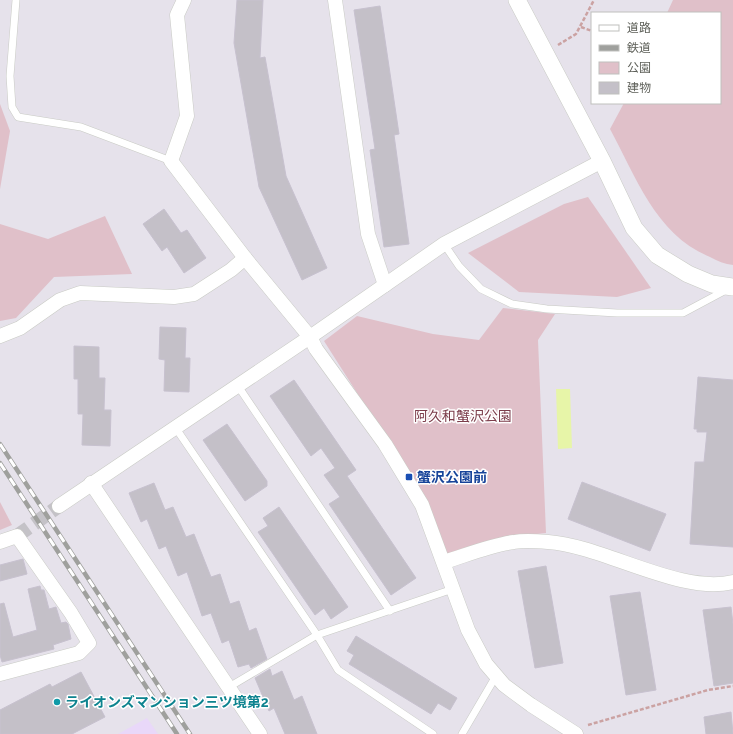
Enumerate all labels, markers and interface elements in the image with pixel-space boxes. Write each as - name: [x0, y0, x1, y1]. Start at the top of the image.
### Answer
- legend: [591, 12, 721, 104]
- text: 道路: [627, 21, 651, 35]
- text: 鉄道: [627, 41, 651, 55]
- text: 公園: [627, 61, 651, 75]
- text: 建物: [627, 81, 651, 95]
- park label: 阿久和蟹沢公園: [414, 408, 512, 424]
- place label: 蟹沢公園前: [417, 469, 487, 485]
- marker: 蟹沢公園前: [404, 472, 414, 482]
- place label: ライオンズマンション三ツ境第2: [65, 694, 269, 710]
- marker: ライオンズマンション三ツ境第2: [52, 697, 62, 707]

